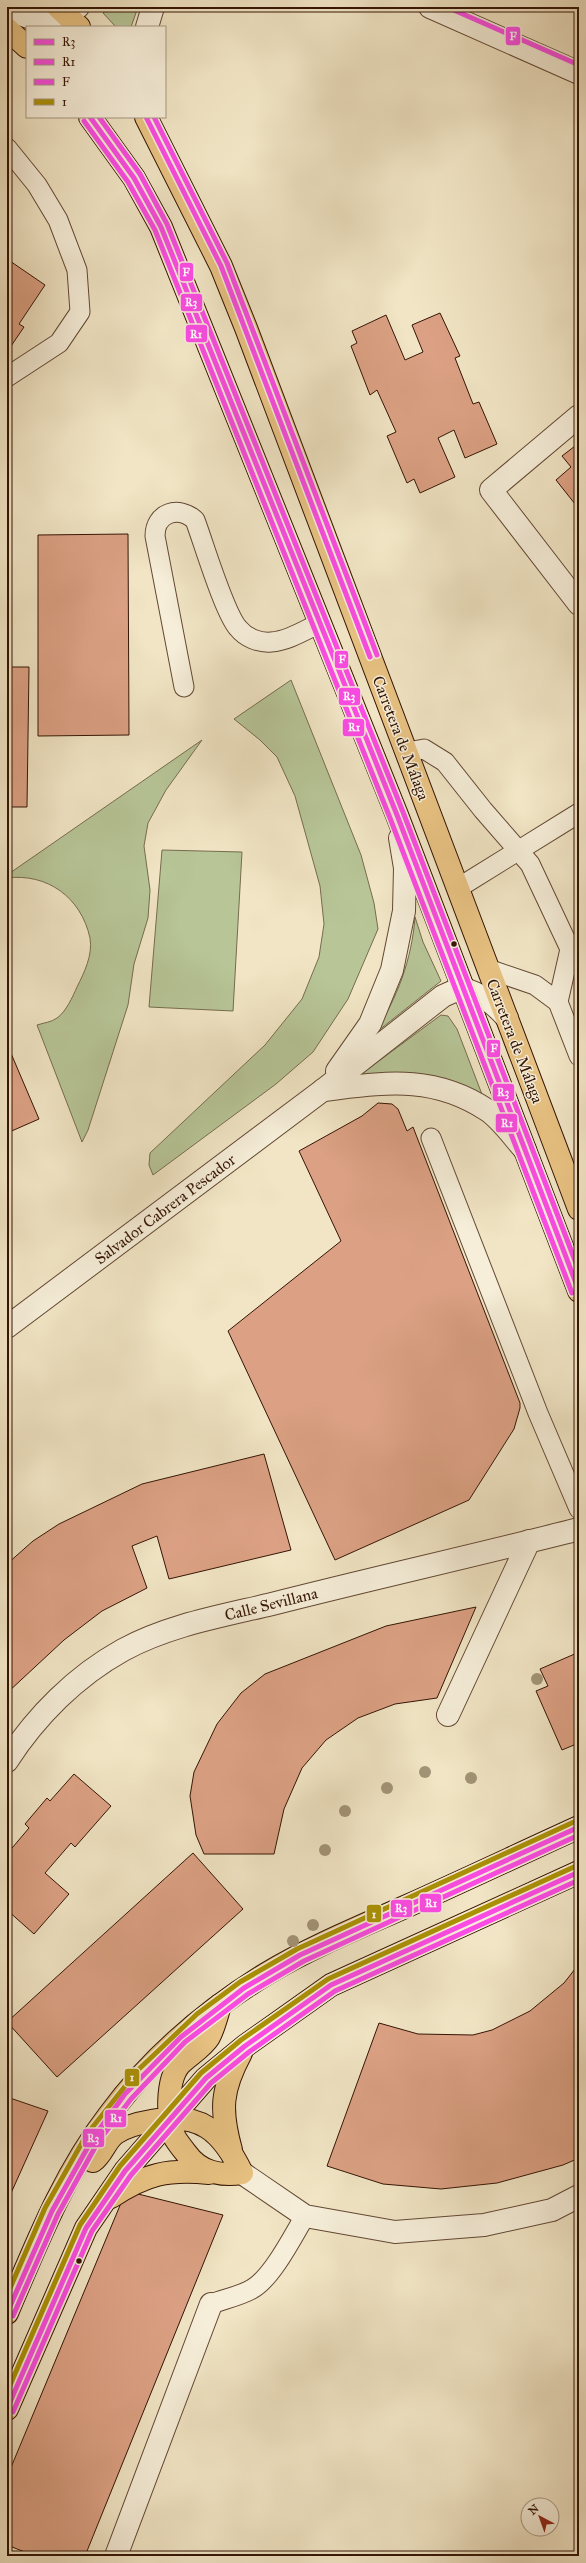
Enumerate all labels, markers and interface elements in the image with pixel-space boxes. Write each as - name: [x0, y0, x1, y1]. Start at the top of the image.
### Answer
- legend: [26, 26, 166, 118]
- line badge: F: [505, 26, 521, 46]
- text: F: [509, 30, 517, 43]
- text: R3: [62, 35, 75, 49]
- text: R1: [62, 55, 75, 69]
- text: F: [62, 75, 70, 89]
- text: 1: [62, 95, 67, 109]
- line badge: F: [179, 262, 194, 282]
- text: F: [182, 266, 190, 279]
- line badge: R3: [180, 293, 203, 312]
- text: R3: [185, 296, 197, 310]
- line badge: R1: [185, 324, 208, 343]
- text: R1: [190, 328, 203, 341]
- line badge: F: [334, 650, 349, 669]
- text: F: [338, 653, 346, 666]
- street label: Carretera de Málaga: [368, 673, 434, 803]
- line badge: R3: [338, 687, 361, 706]
- text: R3: [343, 690, 355, 704]
- line badge: R1: [342, 718, 365, 737]
- text: R1: [348, 721, 361, 734]
- unlabelled marker: [449, 939, 459, 949]
- street label: Carretera de Málaga: [482, 976, 548, 1106]
- line badge: F: [486, 1039, 501, 1058]
- text: F: [490, 1042, 498, 1055]
- line badge: R3: [492, 1083, 515, 1102]
- text: R3: [497, 1086, 509, 1100]
- line badge: R1: [495, 1113, 518, 1133]
- text: R1: [501, 1117, 514, 1130]
- street label: Salvador Cabrera Pescador: [91, 1150, 239, 1268]
- street label: Calle Sevillana: [223, 1583, 320, 1625]
- line badge: R1: [419, 1893, 442, 1913]
- text: R1: [425, 1897, 438, 1910]
- line badge: R3: [390, 1899, 413, 1918]
- text: R3: [395, 1902, 407, 1916]
- line badge: 1: [366, 1904, 382, 1923]
- text: 1: [372, 1908, 377, 1921]
- line badge: 1: [124, 2068, 140, 2087]
- text: 1: [130, 2071, 135, 2084]
- line badge: R1: [104, 2109, 127, 2128]
- text: R1: [110, 2112, 123, 2125]
- line badge: R3: [82, 2128, 105, 2148]
- text: R3: [87, 2132, 99, 2146]
- unlabelled marker: [74, 2256, 84, 2266]
- north arrow: [520, 2497, 560, 2537]
- text: N: [526, 2501, 542, 2518]

